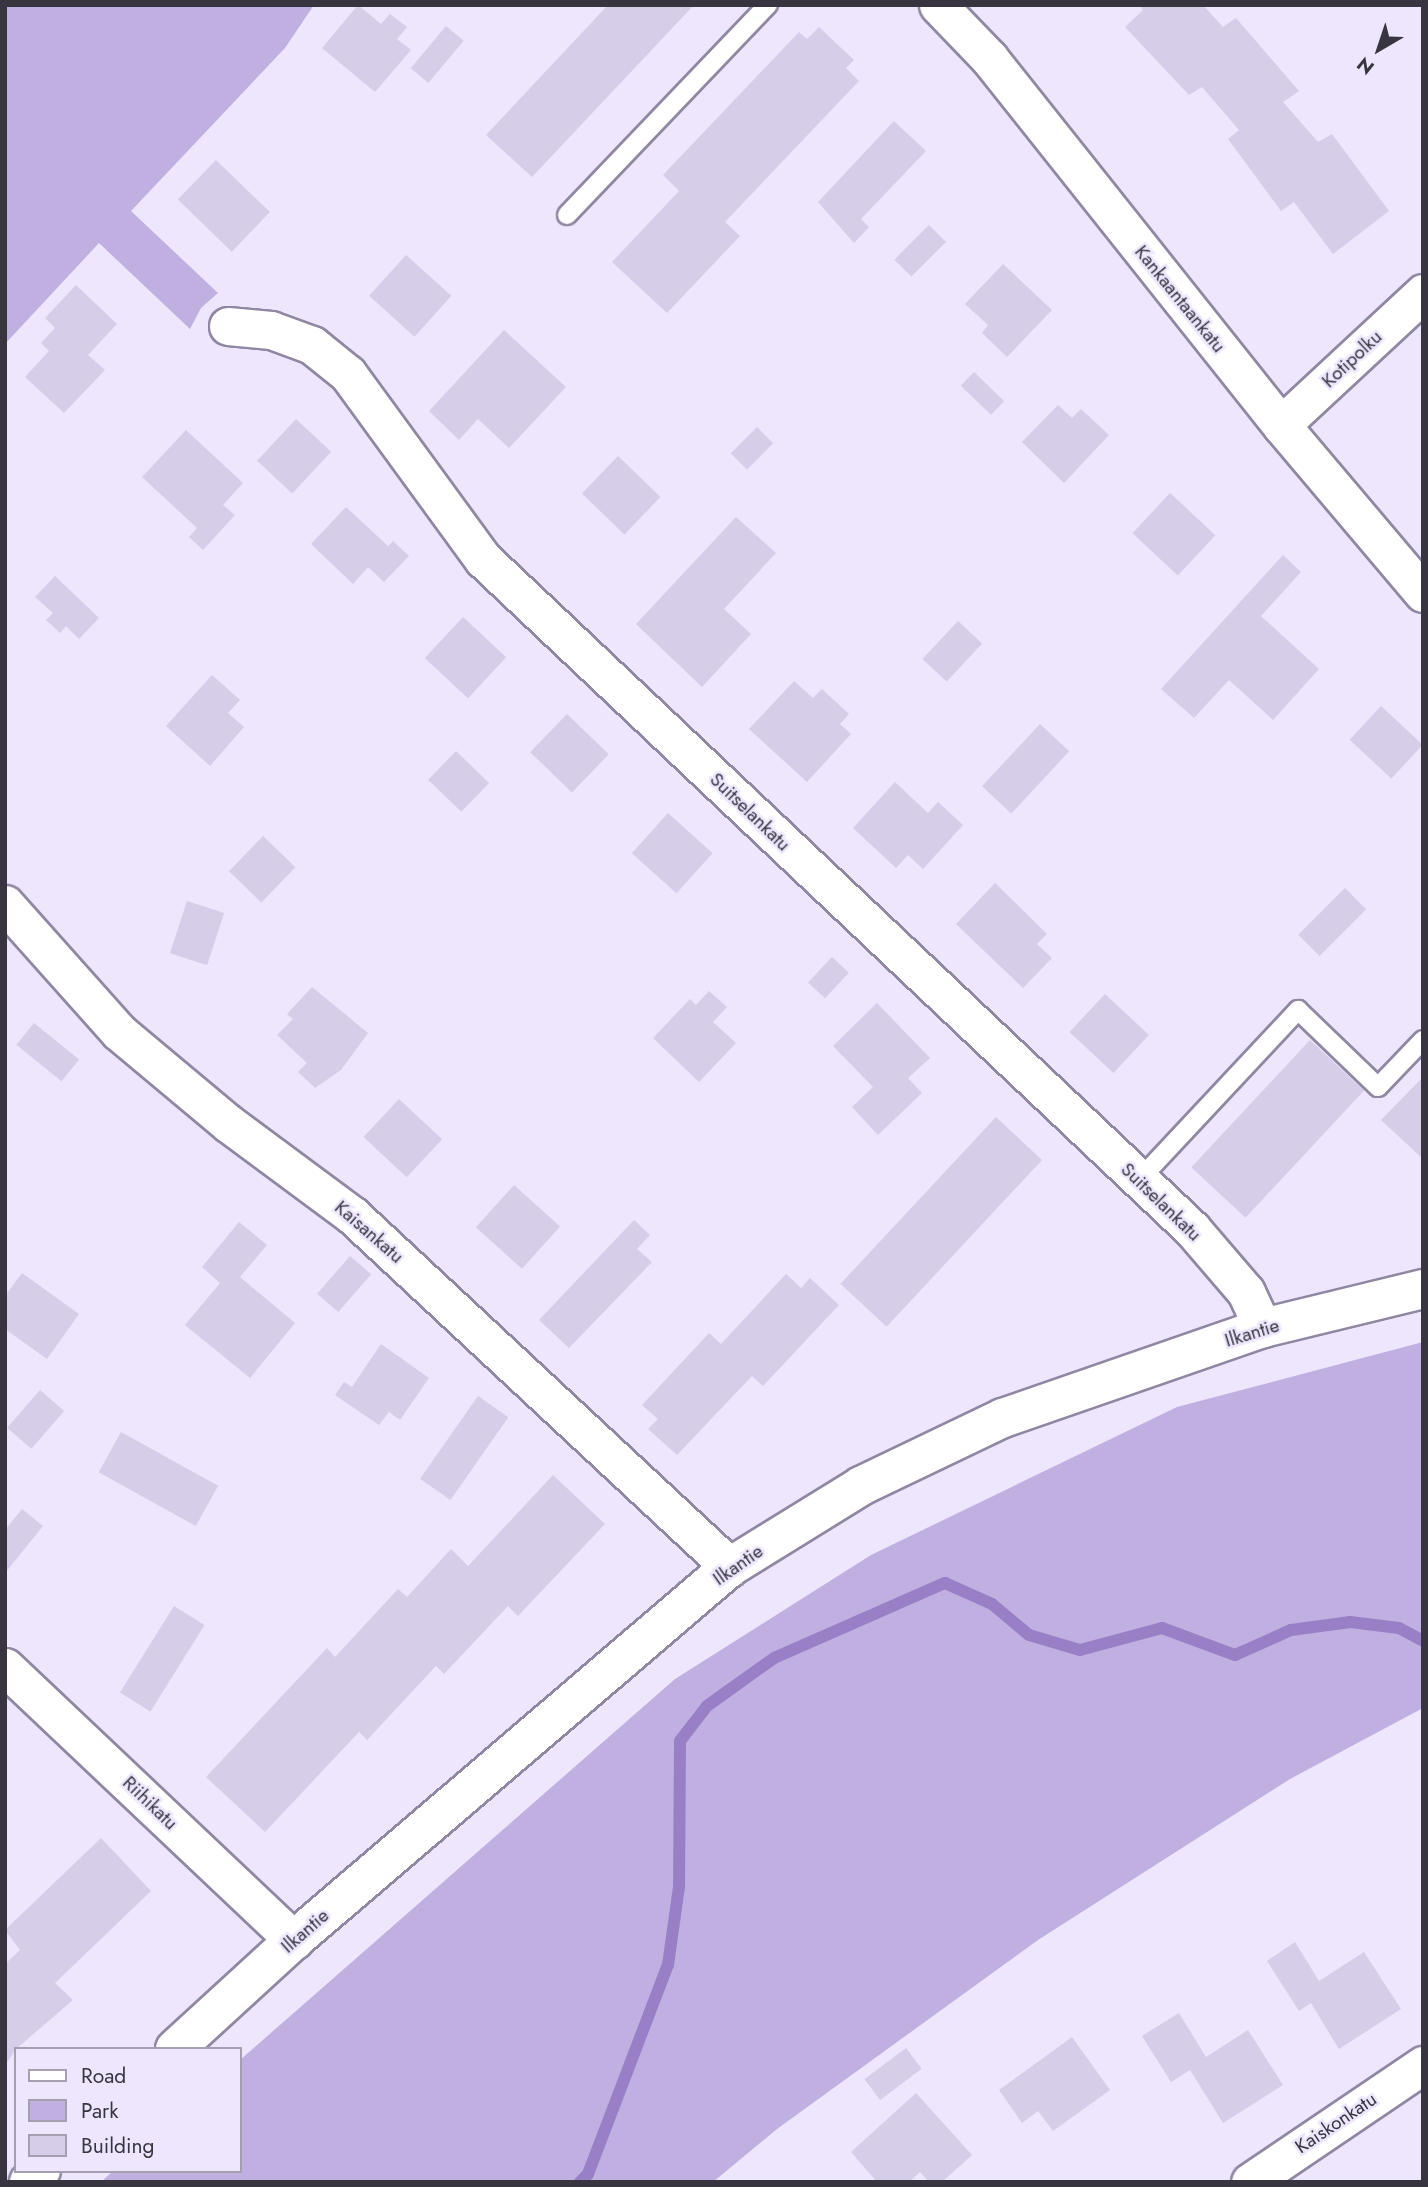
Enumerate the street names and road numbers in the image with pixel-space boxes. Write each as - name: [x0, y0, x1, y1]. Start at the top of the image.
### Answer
- street label: Kankaantaankatu: [1130, 241, 1230, 357]
- street label: Kotipolku: [1317, 326, 1387, 392]
- street label: Suitselankatu: [705, 768, 795, 856]
- street label: Suitselankatu: [1116, 1158, 1206, 1246]
- street label: Kaisankatu: [330, 1196, 408, 1268]
- street label: Ilkantie: [1222, 1314, 1282, 1352]
- street label: Ilkantie: [709, 1540, 767, 1590]
- street label: Riihikatu: [118, 1771, 182, 1835]
- street label: Ilkantie: [276, 1904, 334, 1958]
- street label: Kaiskonkatu: [1291, 2088, 1381, 2158]

